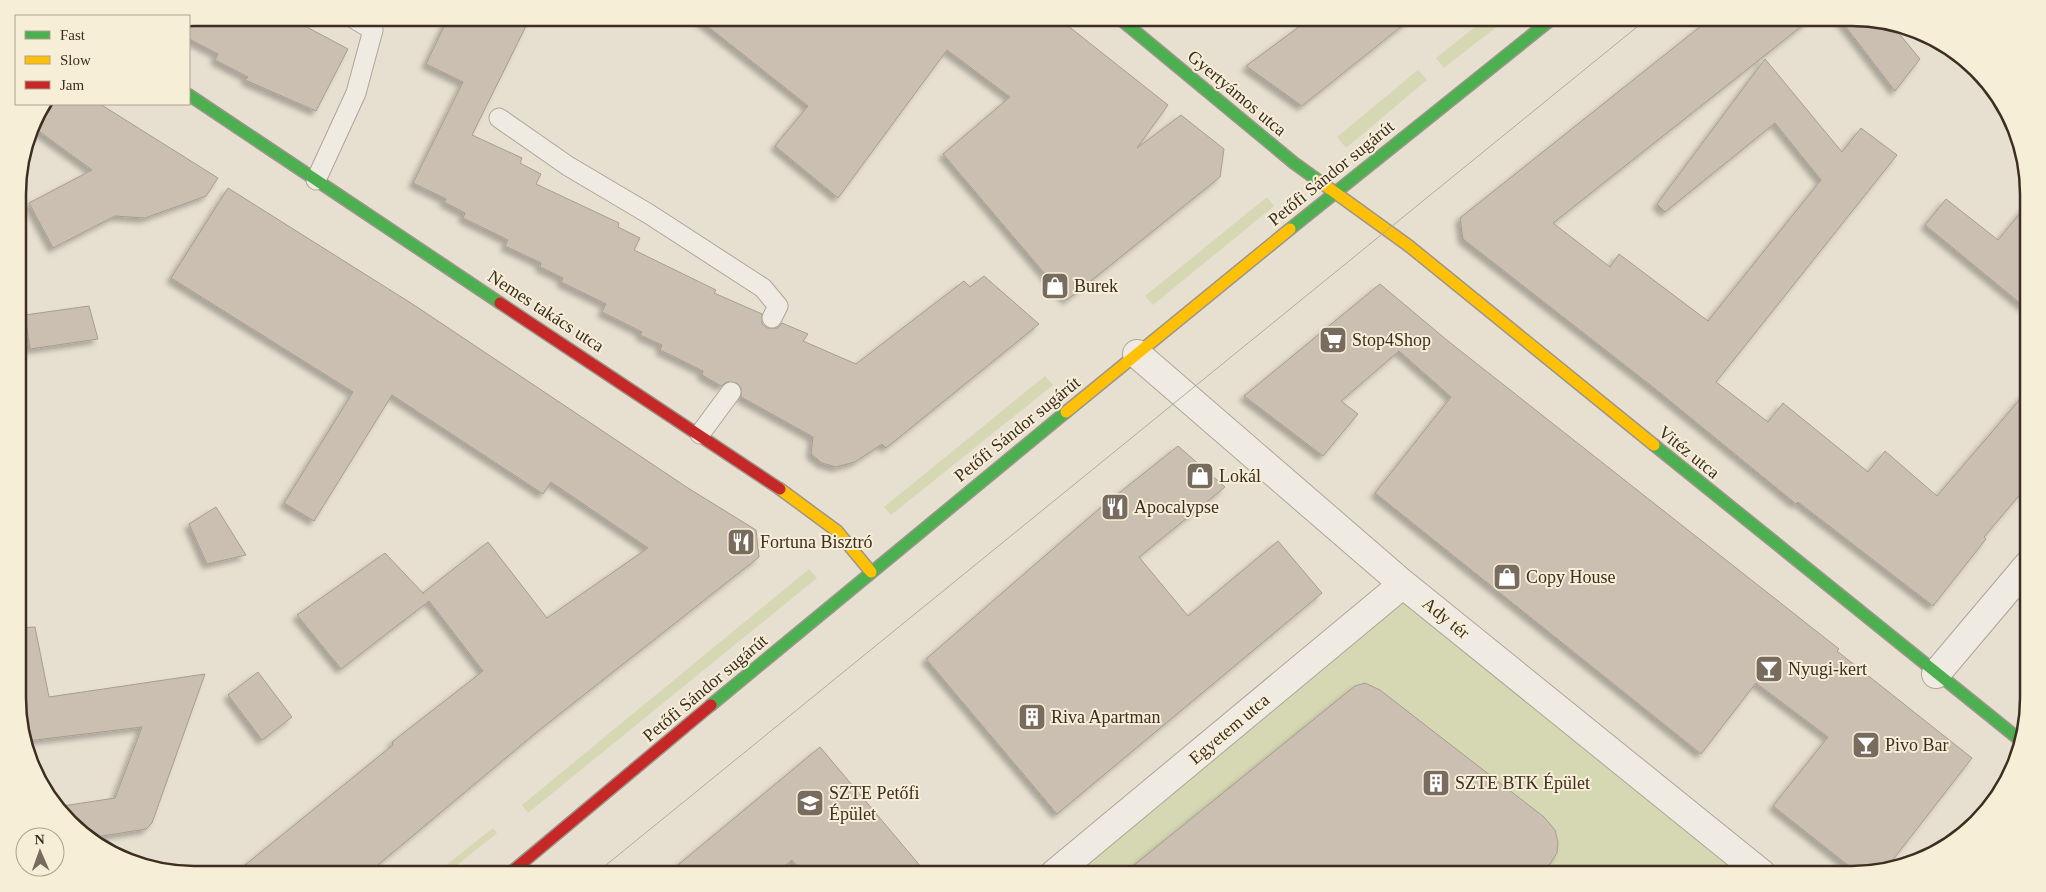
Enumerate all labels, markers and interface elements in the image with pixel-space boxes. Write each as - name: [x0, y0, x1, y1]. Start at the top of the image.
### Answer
- legend: [15, 15, 190, 105]
- text: Fast: [60, 27, 86, 43]
- street label: Gyertyámos utca: [1184, 46, 1290, 140]
- text: Slow: [60, 52, 91, 68]
- text: Jam: [60, 77, 84, 93]
- street label: Petőfi Sándor sugárút: [1264, 116, 1398, 230]
- street label: Nemes takács utca: [484, 266, 608, 356]
- shop icon: Burek: [1040, 271, 1070, 301]
- place label: Burek: [1074, 276, 1118, 296]
- supermarket icon: Stop4Shop: [1318, 325, 1348, 355]
- place label: Stop4Shop: [1352, 330, 1431, 350]
- street label: Petőfi Sándor sugárút: [950, 372, 1084, 486]
- street label: Vitéz utca: [1655, 421, 1723, 483]
- shop icon: Lokál: [1185, 461, 1215, 491]
- place label: Lokál: [1219, 466, 1261, 486]
- restaurant icon: Apocalypse: [1100, 492, 1130, 522]
- place label: Apocalypse: [1134, 497, 1219, 517]
- restaurant icon: Fortuna Bisztró: [726, 527, 756, 557]
- place label: Fortuna Bisztró: [760, 532, 873, 552]
- shop icon: Copy House: [1492, 562, 1522, 592]
- place label: Copy House: [1526, 567, 1616, 587]
- street label: Ady tér: [1419, 593, 1473, 643]
- street label: Petőfi Sándor sugárút: [639, 630, 771, 746]
- bar icon: Nyugi-kert: [1754, 654, 1784, 684]
- place label: Nyugi-kert: [1788, 659, 1867, 679]
- street label: Egyetem utca: [1185, 690, 1273, 768]
- building icon: Riva Apartman: [1017, 702, 1047, 732]
- place label: Riva Apartman: [1051, 707, 1160, 727]
- bar icon: Pivo Bar: [1851, 730, 1881, 760]
- place label: Pivo Bar: [1885, 735, 1949, 755]
- building icon: SZTE BTK Épület: [1421, 768, 1451, 798]
- place label: SZTE BTK Épület: [1455, 772, 1590, 793]
- place label: SZTE Petőfi Épület: [829, 783, 920, 824]
- school or university icon: SZTE Petőfi Épület: [795, 788, 825, 818]
- north arrow: [15, 827, 65, 877]
- text: N: [34, 832, 45, 847]

